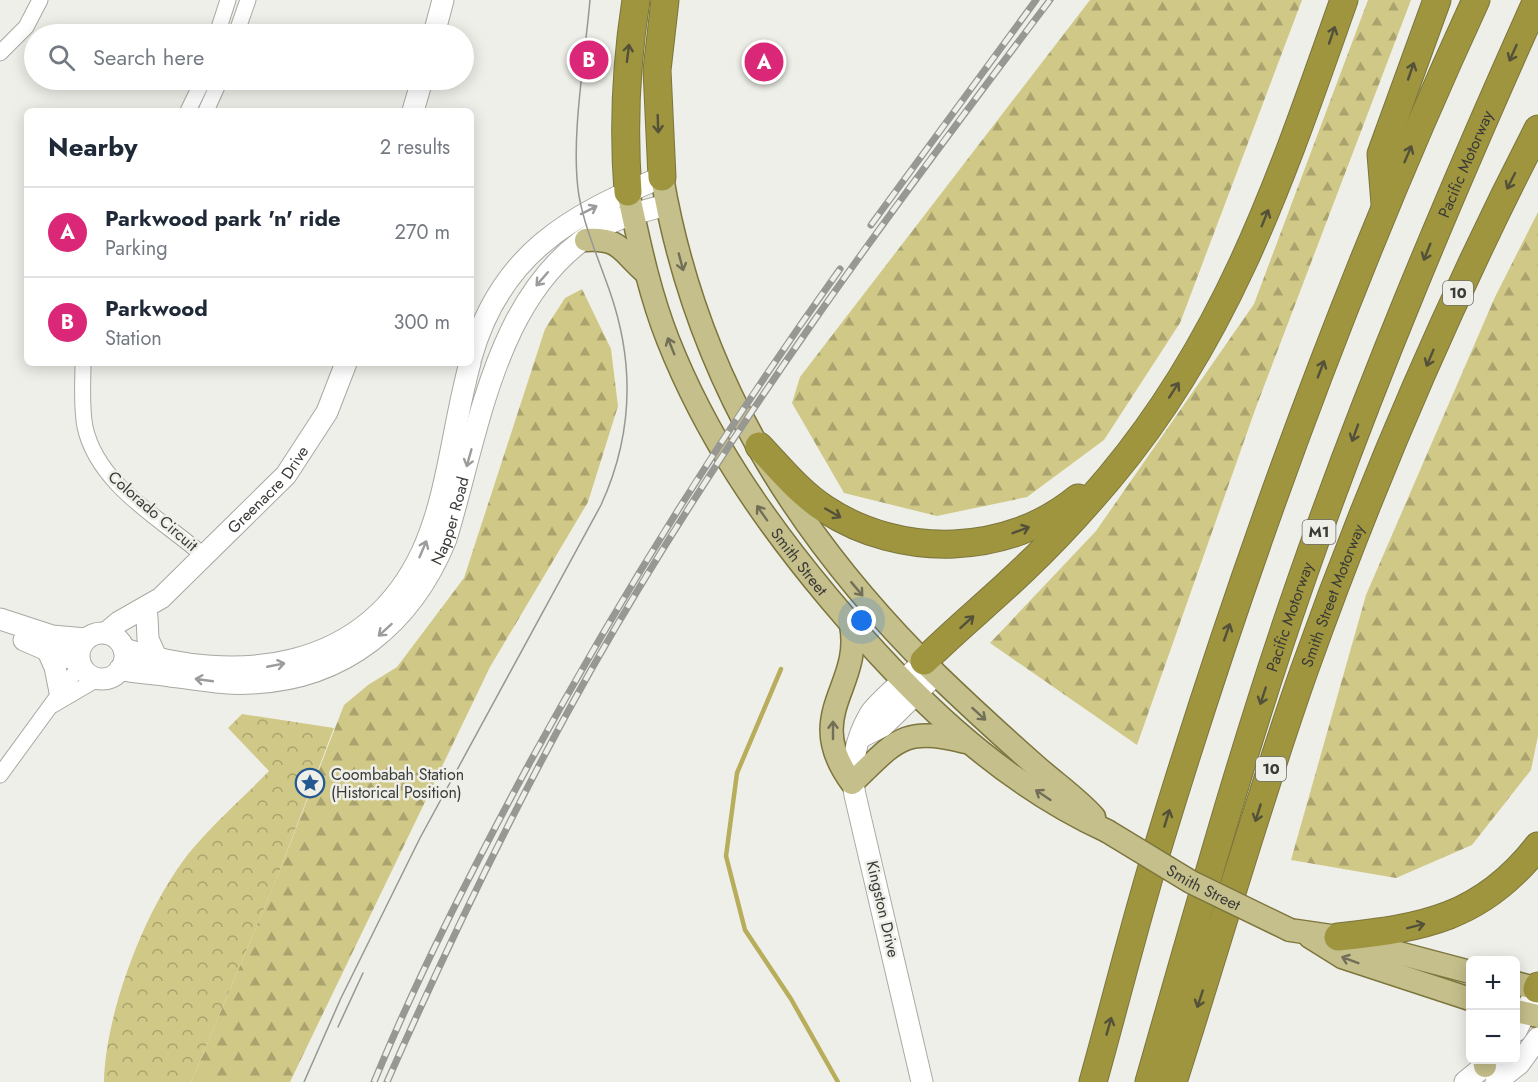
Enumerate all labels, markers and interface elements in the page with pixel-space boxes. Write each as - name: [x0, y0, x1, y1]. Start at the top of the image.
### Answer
- search box: [24, 24, 474, 90]
- one-way arrow: [1327, 26, 1338, 45]
- pin: B: [570, 38, 608, 82]
- pin: A: [744, 40, 783, 84]
- icon: search: [45, 41, 78, 74]
- text: Search here: [93, 41, 204, 73]
- one-way arrow: [623, 44, 634, 64]
- one-way arrow: [1507, 44, 1518, 62]
- one-way arrow: [1406, 62, 1417, 80]
- street label: Pacific Motorway: [1432, 106, 1499, 221]
- one-way arrow: [653, 113, 664, 133]
- text: Nearby: [48, 128, 137, 166]
- text: 2 results: [380, 133, 450, 162]
- one-way arrow: [1403, 146, 1415, 164]
- one-way arrow: [1505, 172, 1517, 189]
- text: Parkwood park 'n' ride: [105, 202, 341, 234]
- one-way arrow: [580, 204, 598, 215]
- one-way arrow: [1260, 209, 1271, 228]
- text: A: [60, 218, 75, 247]
- text: 270 m: [395, 218, 450, 247]
- text: Parking: [105, 234, 168, 263]
- one-way arrow: [1421, 242, 1432, 260]
- one-way arrow: [676, 252, 687, 271]
- one-way arrow: [535, 271, 549, 286]
- road number: 10: [1443, 281, 1473, 305]
- text: Parkwood: [105, 292, 208, 324]
- text: B: [61, 308, 74, 337]
- text: 300 m: [393, 308, 450, 337]
- text: Station: [105, 324, 162, 353]
- one-way arrow: [665, 338, 676, 356]
- one-way arrow: [1423, 349, 1434, 367]
- one-way arrow: [1316, 360, 1327, 379]
- one-way arrow: [1168, 382, 1180, 399]
- one-way arrow: [1349, 423, 1360, 442]
- street label: Greenacre Drive: [222, 441, 314, 538]
- one-way arrow: [463, 448, 475, 467]
- street label: Colorado Circuit: [103, 465, 203, 557]
- street label: Napper Road: [424, 474, 474, 569]
- one-way arrow: [756, 506, 768, 522]
- one-way arrow: [824, 508, 841, 520]
- street label: Smith Street Motorway: [1295, 520, 1370, 670]
- road number: M1: [1302, 520, 1336, 544]
- street label: Smith Street: [766, 523, 834, 600]
- one-way arrow: [1011, 524, 1029, 535]
- one-way arrow: [417, 540, 429, 558]
- street label: Pacific Motorway: [1260, 558, 1319, 675]
- one-way arrow: [850, 581, 864, 596]
- your location: [847, 606, 876, 635]
- one-way arrow: [959, 615, 974, 629]
- one-way arrow: [378, 623, 393, 637]
- one-way arrow: [1223, 623, 1234, 642]
- one-way arrow: [266, 659, 285, 670]
- one-way arrow: [194, 675, 214, 686]
- one-way arrow: [1257, 686, 1268, 705]
- one-way arrow: [972, 706, 987, 721]
- one-way arrow: [827, 721, 839, 740]
- road number: 10: [1256, 757, 1286, 781]
- place label: Coombabah Station (Historical Position): [331, 763, 464, 804]
- place icon: Coombabah Station (Historical Position): [294, 767, 326, 799]
- one-way arrow: [1035, 789, 1051, 801]
- one-way arrow: [1252, 803, 1263, 822]
- one-way arrow: [1162, 809, 1173, 828]
- street label: Kingston Drive: [861, 858, 905, 960]
- street label: Smith Street: [1162, 858, 1245, 916]
- one-way arrow: [1407, 920, 1426, 932]
- one-way arrow: [1341, 954, 1360, 965]
- map controls: [1466, 956, 1520, 1064]
- button: +: [1466, 956, 1520, 1010]
- one-way arrow: [1194, 989, 1205, 1008]
- button: −: [1466, 1010, 1520, 1064]
- one-way arrow: [1103, 1017, 1115, 1036]

